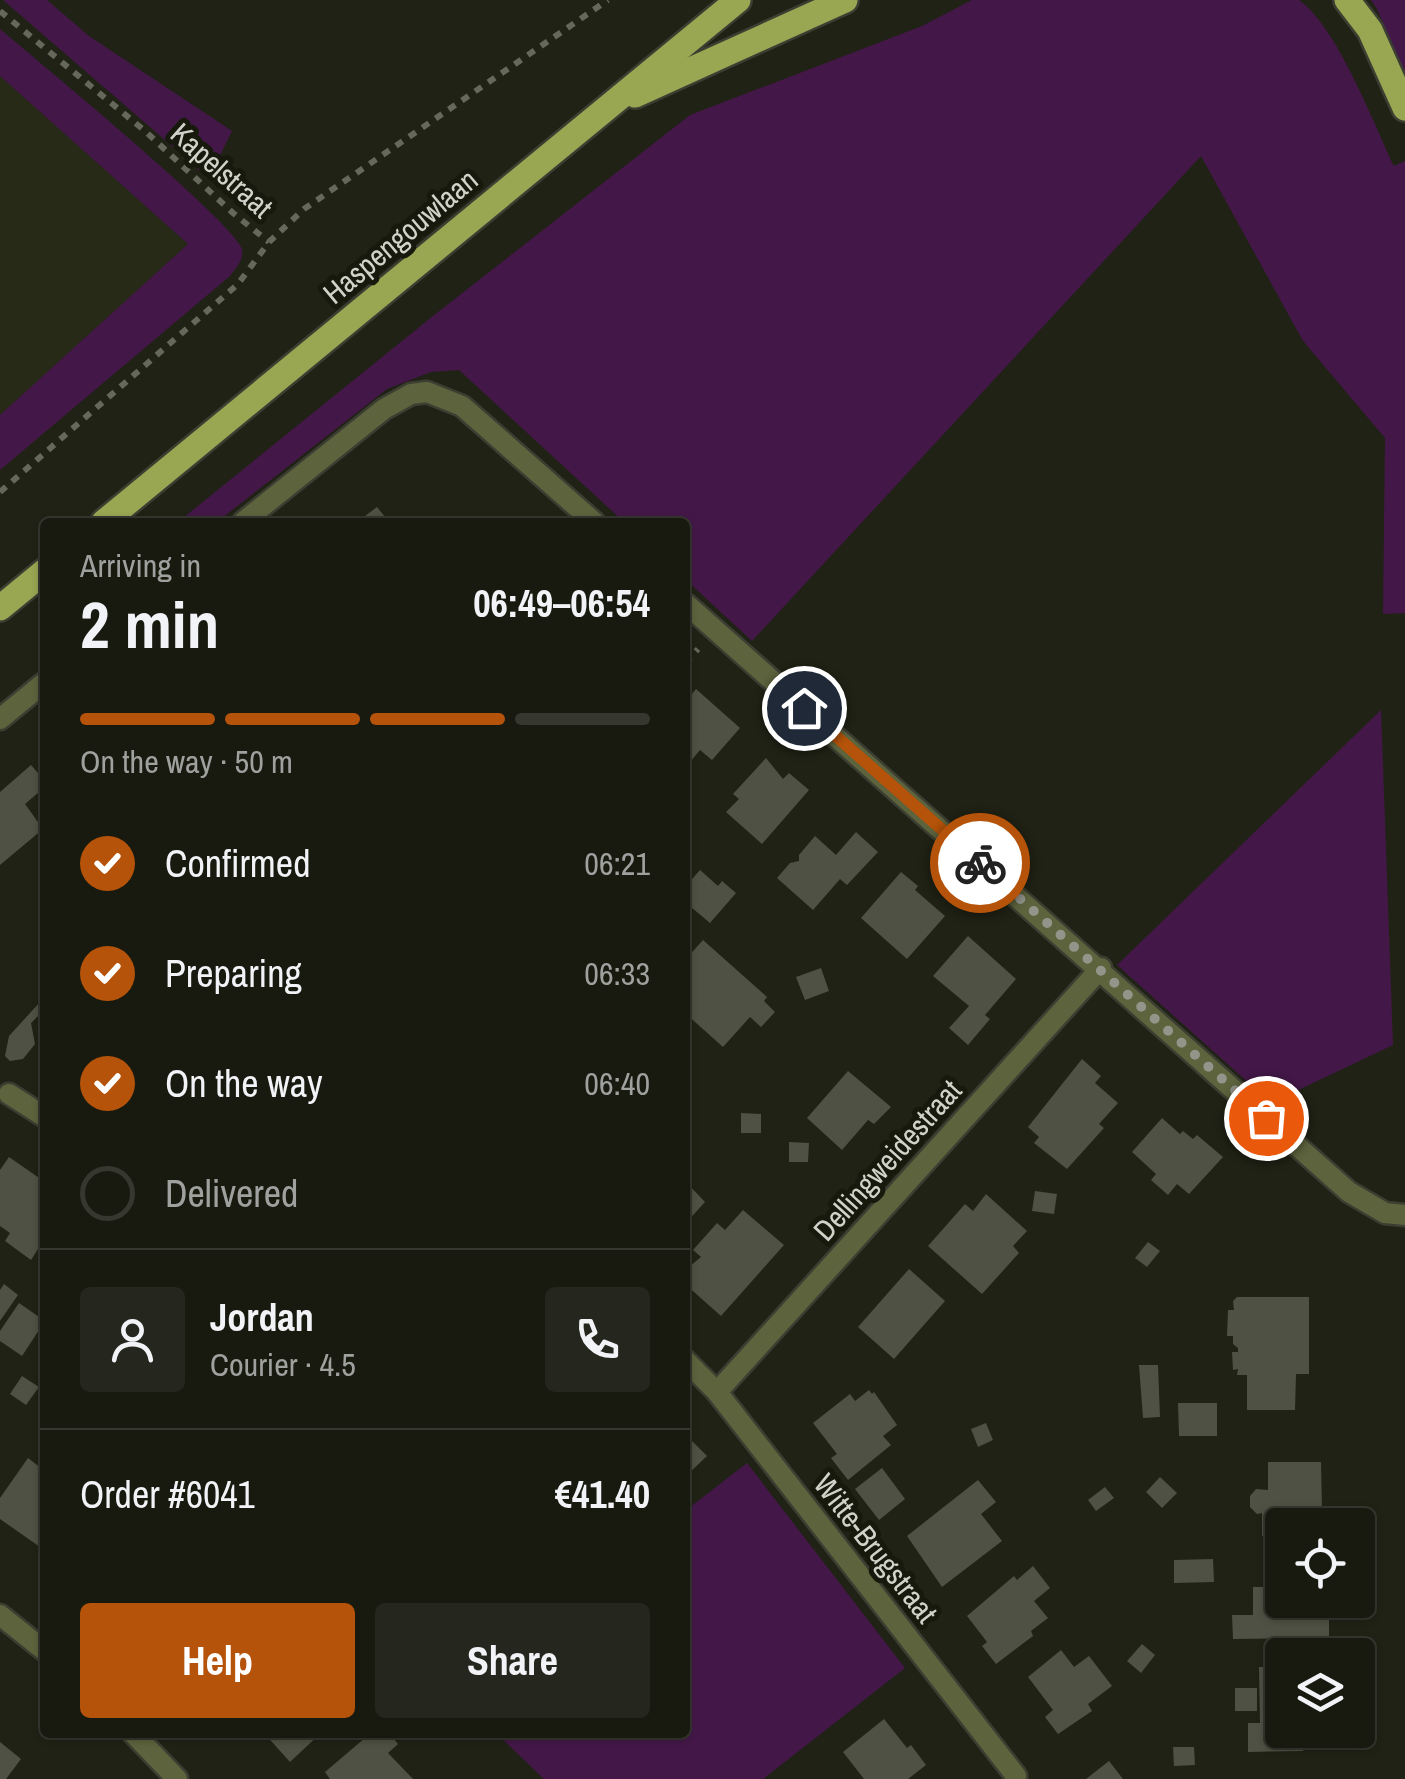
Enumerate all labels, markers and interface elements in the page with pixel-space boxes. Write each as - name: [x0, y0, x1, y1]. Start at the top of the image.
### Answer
- street label: Kapelstraat: [162, 113, 282, 227]
- street label: Haspengouwlaan: [314, 160, 486, 312]
- text: Arriving in: [80, 544, 201, 587]
- text: 06:49–06:54: [473, 578, 650, 629]
- text: 2 min: [80, 581, 219, 668]
- pin: [762, 666, 847, 751]
- icon: home: [777, 681, 832, 736]
- text: On the way · 50 m: [80, 740, 293, 783]
- courier: [930, 813, 1030, 913]
- icon: check: [80, 836, 135, 891]
- icon: bike: [953, 836, 1008, 891]
- text: Confirmed: [165, 838, 310, 889]
- text: 06:21: [584, 842, 650, 885]
- icon: check: [80, 946, 135, 1001]
- text: Preparing: [165, 948, 302, 999]
- text: 06:33: [584, 952, 650, 995]
- icon: check: [80, 1056, 135, 1111]
- text: On the way: [165, 1058, 323, 1109]
- text: 06:40: [584, 1062, 650, 1105]
- street label: Dellingweidestraat: [804, 1071, 970, 1249]
- pin: [1224, 1076, 1309, 1161]
- icon: bag: [1239, 1091, 1294, 1146]
- text: Delivered: [165, 1168, 298, 1219]
- button: person: [80, 1287, 185, 1392]
- button: phone: [545, 1287, 650, 1392]
- text: Jordan: [210, 1292, 314, 1343]
- text: Courier · 4.5: [210, 1343, 356, 1386]
- street label: Witte-Brugstraat: [805, 1465, 947, 1631]
- text: Order #6041: [80, 1469, 255, 1520]
- text: €41.40: [555, 1469, 650, 1520]
- map controls: [1265, 1508, 1375, 1748]
- button: locate: [1265, 1508, 1375, 1618]
- button: Help: [80, 1603, 355, 1718]
- button: Share: [375, 1603, 650, 1718]
- button: layers: [1265, 1638, 1375, 1748]

